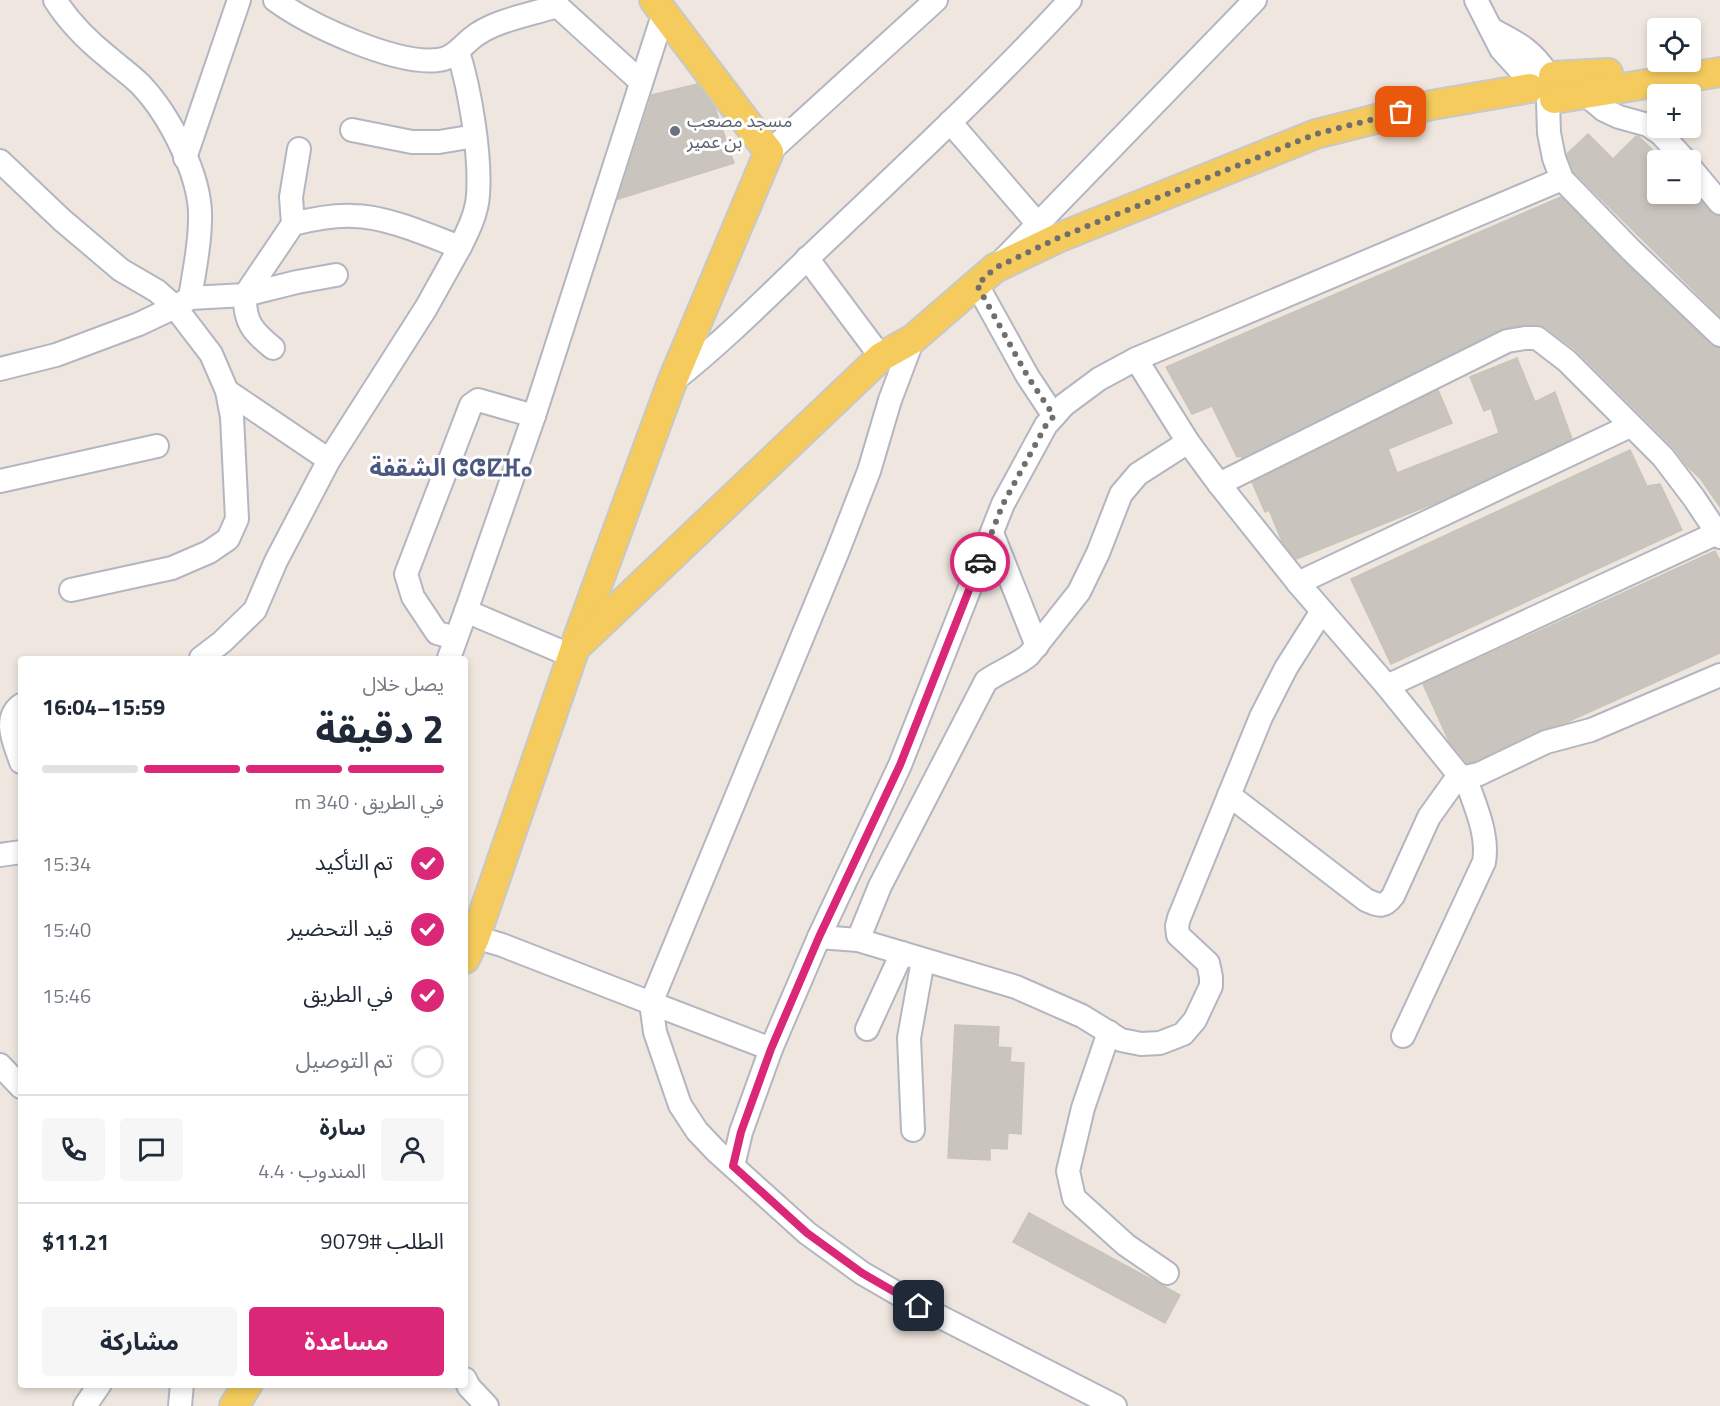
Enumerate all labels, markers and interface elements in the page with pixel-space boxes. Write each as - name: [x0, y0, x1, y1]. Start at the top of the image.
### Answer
- map controls: [1647, 18, 1701, 204]
- button: locate: [1647, 18, 1701, 72]
- button: +: [1647, 84, 1701, 138]
- pin: [1375, 86, 1426, 137]
- icon: bag: [1384, 95, 1417, 128]
- place label: مسجد مصعب بن عمير: [686, 107, 792, 155]
- marker: مسجد مصعب بن عمير: [668, 124, 682, 138]
- button: −: [1647, 150, 1701, 204]
- district label: الشقفة ⵛⵛⵇⴼⴰ: [370, 449, 532, 485]
- courier: [950, 532, 1010, 592]
- icon: car: [964, 546, 997, 579]
- text: يصل خلال: [362, 668, 444, 699]
- text: 15:59–16:04: [42, 690, 165, 724]
- text: 2 دقيقة: [315, 699, 444, 758]
- text: في الطريق · 340 m: [294, 786, 444, 817]
- text: تم التأكيد: [315, 845, 393, 879]
- icon: check: [411, 847, 444, 880]
- text: 15:34: [42, 848, 91, 879]
- text: قيد التحضير: [287, 911, 393, 945]
- icon: check: [411, 913, 444, 946]
- text: 15:40: [42, 914, 91, 945]
- text: في الطريق: [303, 977, 393, 1011]
- icon: check: [411, 979, 444, 1012]
- text: 15:46: [42, 980, 91, 1011]
- text: تم التوصيل: [296, 1043, 393, 1077]
- text: سارة: [320, 1110, 366, 1144]
- button: phone: [42, 1118, 105, 1181]
- button: chat: [120, 1118, 183, 1181]
- button: person: [381, 1118, 444, 1181]
- text: المندوب · 4.4: [258, 1155, 366, 1186]
- text: الطلب #9079: [320, 1224, 444, 1258]
- text: $11.21: [42, 1225, 109, 1259]
- pin: [893, 1280, 944, 1331]
- icon: home: [902, 1289, 935, 1322]
- button: مشاركة: [42, 1307, 237, 1376]
- button: مساعدة: [249, 1307, 444, 1376]

